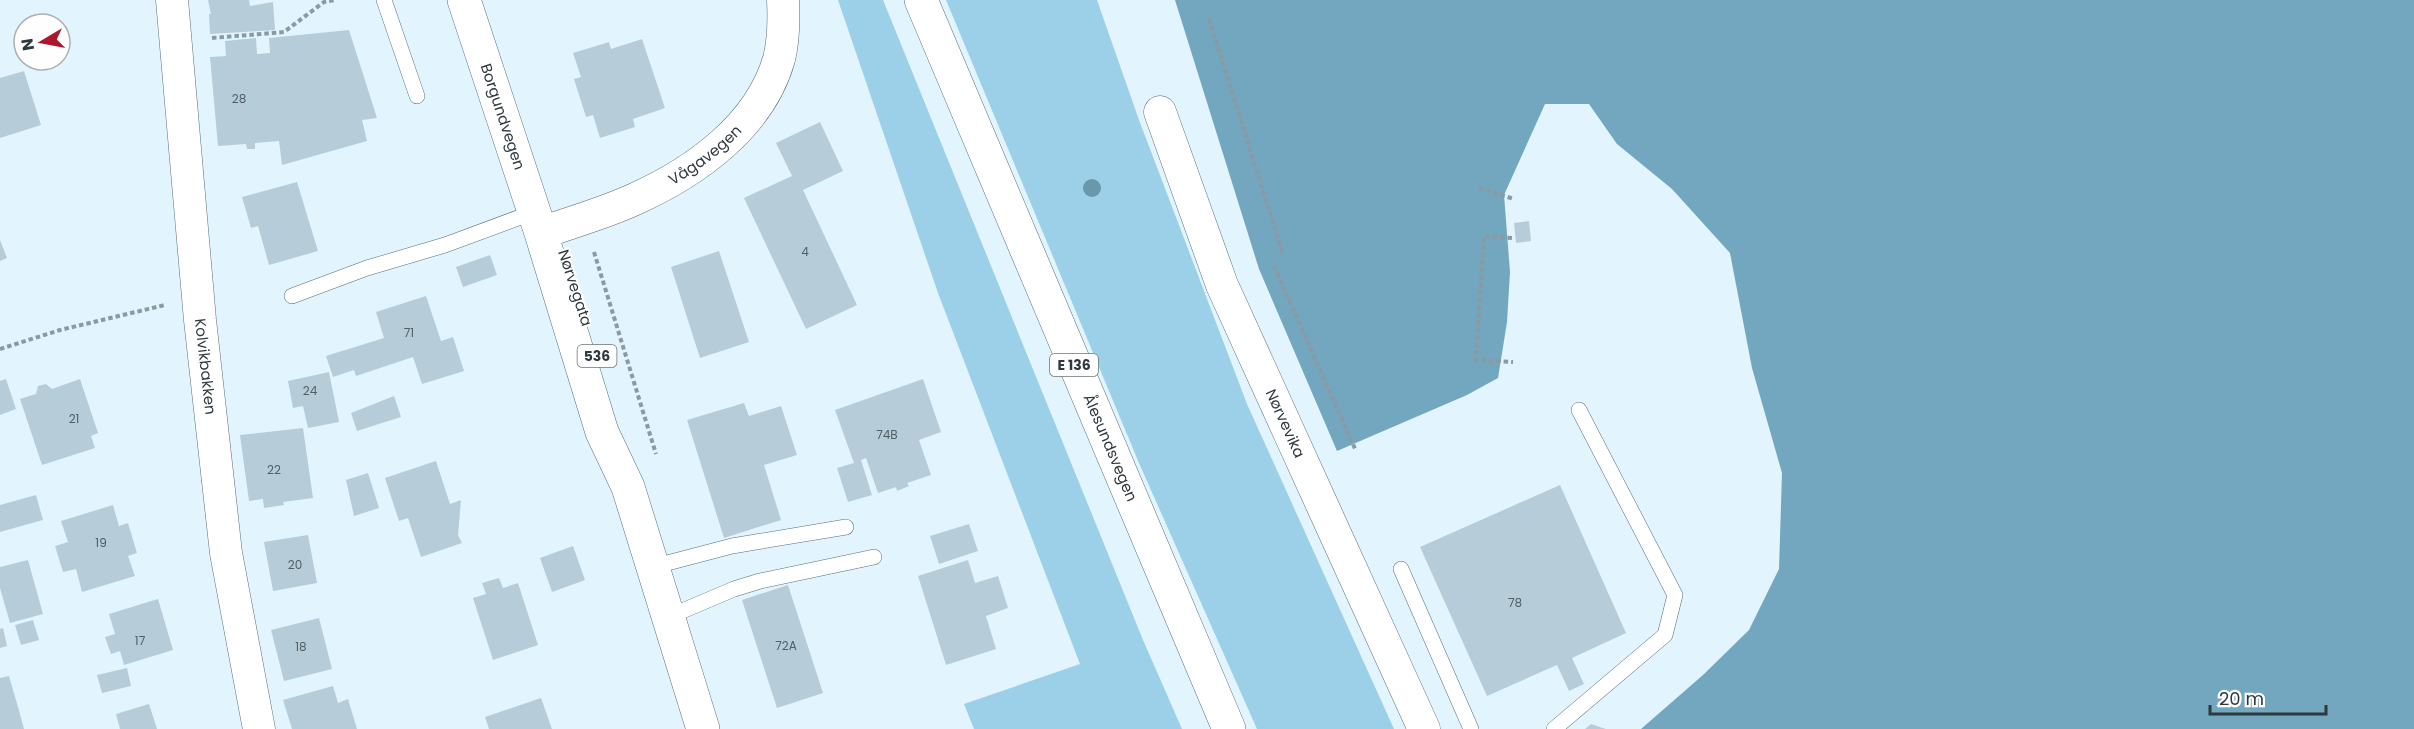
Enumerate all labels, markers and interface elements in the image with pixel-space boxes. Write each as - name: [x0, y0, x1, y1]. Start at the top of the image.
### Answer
- north arrow: [12, 12, 72, 72]
- text: N: [15, 37, 40, 52]
- street label: Borgundvegen: [476, 61, 530, 172]
- house number: 28: [232, 90, 246, 107]
- street label: Vågavegen: [664, 120, 746, 190]
- house number: 4: [801, 243, 809, 260]
- street label: Nørvegata: [553, 247, 598, 329]
- street label: Kolvikbakken: [190, 317, 221, 416]
- house number: 71: [404, 324, 414, 341]
- road number: 536: [578, 345, 616, 367]
- road number: E 136: [1050, 354, 1098, 376]
- house number: 24: [303, 382, 318, 399]
- street label: Nørvevika: [1261, 386, 1310, 461]
- street label: Ålesundsvegen: [1079, 390, 1143, 505]
- house number: 21: [69, 410, 79, 427]
- house number: 74B: [876, 426, 898, 443]
- house number: 22: [267, 461, 281, 478]
- house number: 19: [95, 534, 107, 551]
- house number: 20: [288, 556, 302, 573]
- house number: 78: [1508, 594, 1522, 611]
- house number: 17: [135, 632, 146, 649]
- house number: 72A: [775, 637, 797, 654]
- house number: 18: [295, 638, 307, 655]
- scale bar: [2210, 678, 2326, 716]
- text: 20 m: [2219, 686, 2264, 711]

